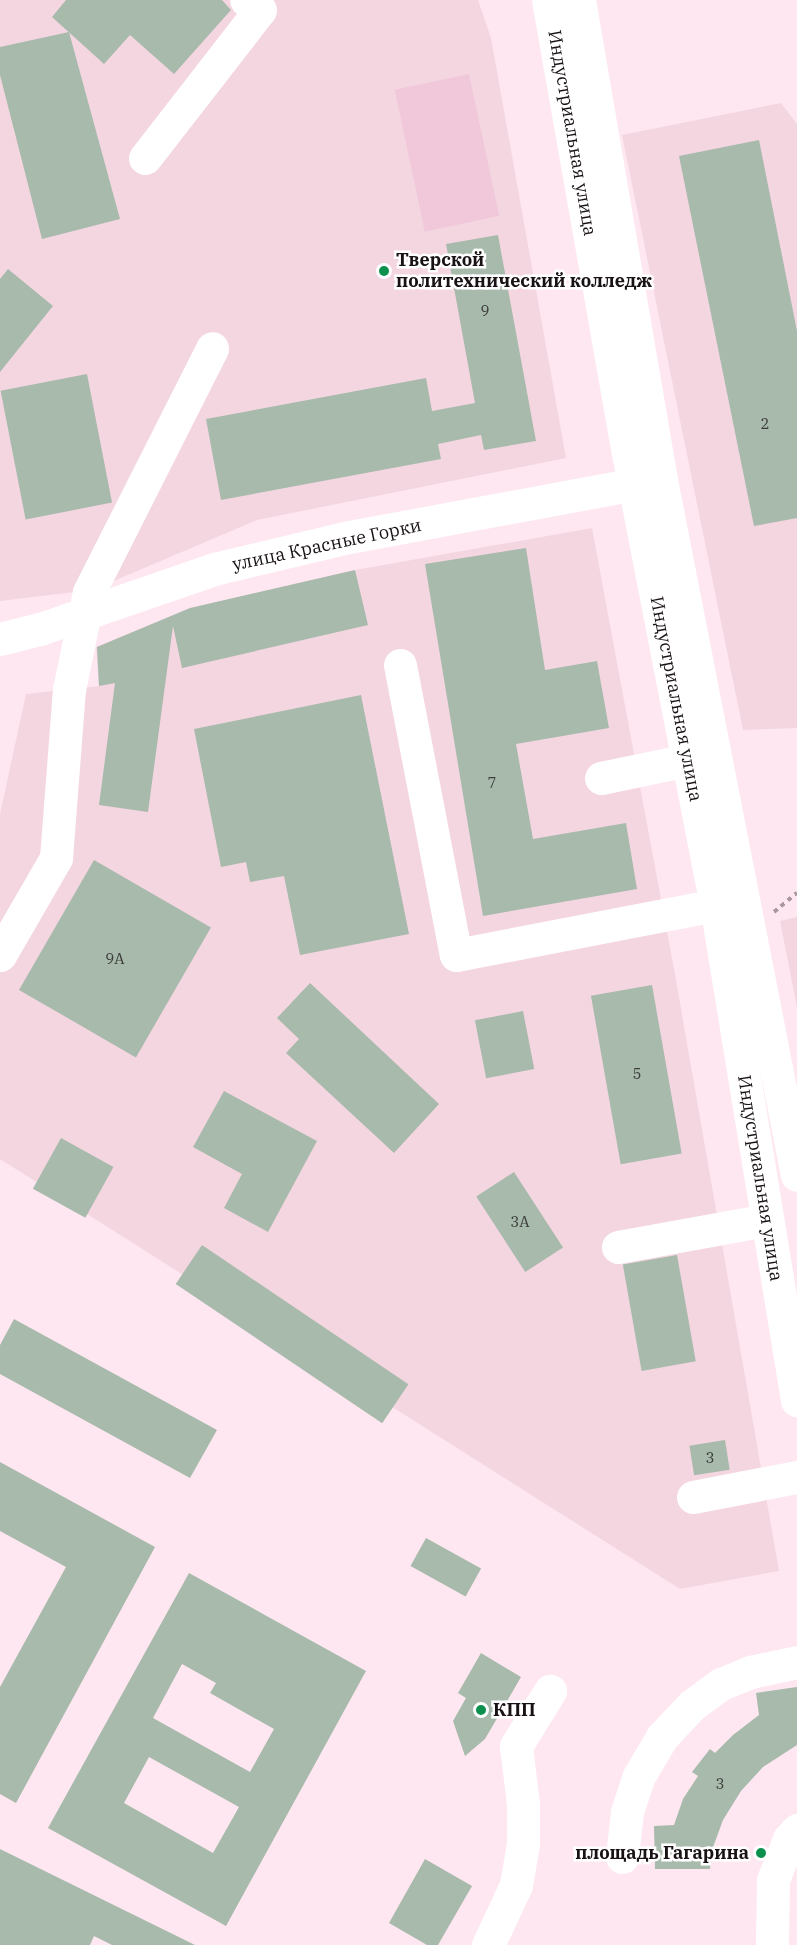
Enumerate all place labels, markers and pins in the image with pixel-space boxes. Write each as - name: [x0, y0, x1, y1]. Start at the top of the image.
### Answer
- place label: Тверской политехнический колледж: [396, 250, 652, 292]
- marker: Тверской политехнический колледж: [377, 264, 391, 278]
- place label: КПП: [493, 1699, 536, 1721]
- marker: КПП: [474, 1703, 488, 1717]
- place label: площадь Гагарина: [575, 1842, 749, 1864]
- marker: площадь Гагарина: [754, 1846, 768, 1860]

